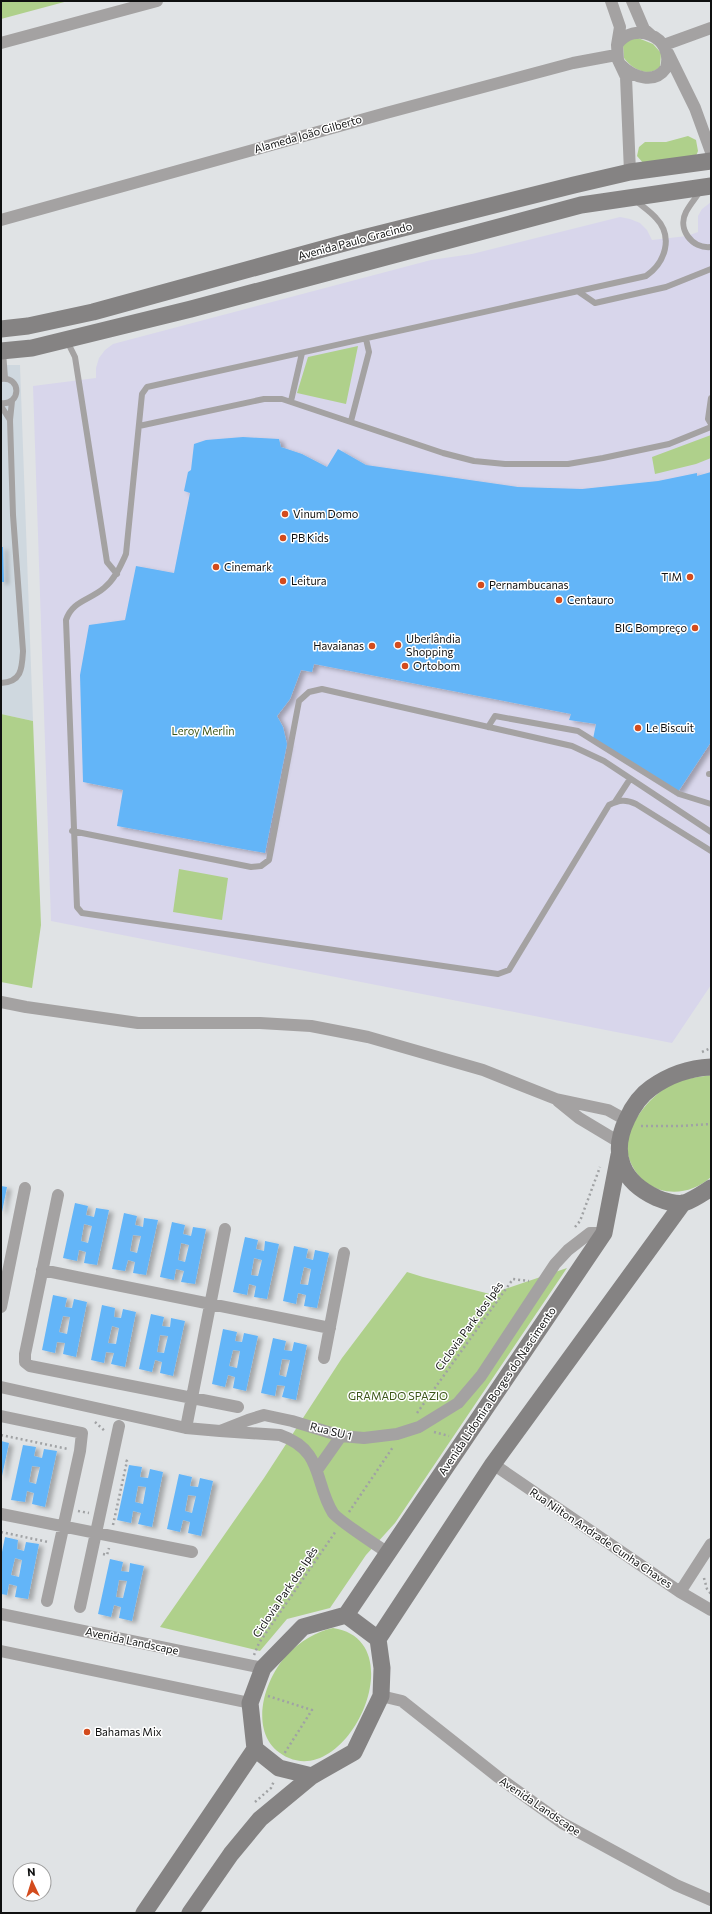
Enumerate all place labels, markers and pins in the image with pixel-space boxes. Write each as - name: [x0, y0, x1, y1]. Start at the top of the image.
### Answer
- place label: Vinum Domo: [293, 507, 359, 520]
- marker: Vinum Domo: [280, 509, 290, 519]
- place label: PB Kids: [291, 531, 329, 544]
- marker: PB Kids: [278, 533, 288, 543]
- place label: Cinemark: [224, 560, 272, 573]
- marker: Cinemark: [211, 562, 221, 572]
- place label: TIM: [661, 570, 682, 583]
- marker: TIM: [685, 572, 695, 582]
- place label: Leitura: [291, 574, 327, 587]
- marker: Leitura: [278, 576, 288, 586]
- place label: Pernambucanas: [489, 578, 568, 591]
- marker: Pernambucanas: [476, 580, 486, 590]
- place label: Centauro: [567, 593, 614, 606]
- marker: Centauro: [554, 595, 564, 605]
- place label: BIG Bompreço: [615, 621, 687, 634]
- marker: BIG Bompreço: [690, 623, 700, 633]
- place label: Uberlândia Shopping: [406, 632, 460, 658]
- place label: Havaianas: [313, 639, 364, 652]
- marker: Uberlândia Shopping: [393, 640, 403, 650]
- marker: Havaianas: [367, 641, 377, 651]
- place label: Ortobom: [413, 659, 460, 672]
- marker: Ortobom: [400, 661, 410, 671]
- place label: Le Biscuit: [646, 721, 695, 734]
- marker: Le Biscuit: [633, 723, 643, 733]
- place label: Bahamas Mix: [95, 1725, 162, 1738]
- marker: Bahamas Mix: [82, 1727, 92, 1737]

